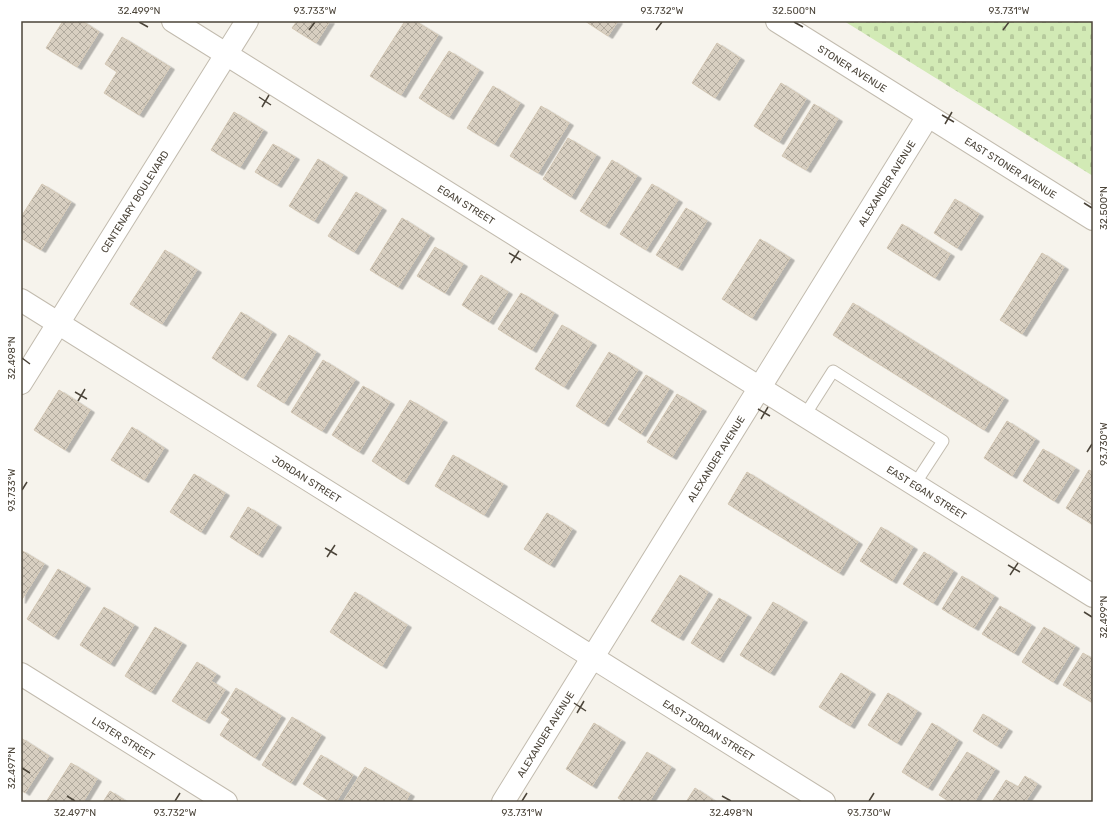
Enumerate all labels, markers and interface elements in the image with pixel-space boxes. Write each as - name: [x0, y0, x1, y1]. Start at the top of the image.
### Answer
- text: 32.499°N: [117, 5, 161, 17]
- text: 93.733°W: [293, 5, 337, 17]
- text: 93.732°W: [641, 5, 683, 17]
- text: 32.500°N: [772, 5, 816, 17]
- text: 93.731°W: [988, 5, 1030, 17]
- street label: STONER AVENUE: [815, 43, 889, 95]
- street label: EAST STONER AVENUE: [962, 135, 1058, 202]
- street label: ALEXANDER AVENUE: [856, 138, 918, 229]
- street label: CENTENARY BOULEVARD: [99, 148, 172, 255]
- street label: EGAN STREET: [435, 183, 497, 228]
- text: 32.500°N: [1098, 186, 1110, 230]
- text: 32.498°N: [6, 336, 18, 380]
- street label: ALEXANDER AVENUE: [685, 414, 748, 504]
- text: 93.730°W: [1098, 422, 1110, 466]
- street label: JORDAN STREET: [270, 453, 343, 506]
- street label: EAST EGAN STREET: [884, 464, 969, 523]
- text: 93.733°W: [6, 468, 18, 512]
- text: 32.499°N: [1098, 595, 1110, 639]
- street label: ALEXANDER AVENUE: [515, 689, 577, 780]
- street label: EAST JORDAN STREET: [660, 698, 756, 764]
- street label: LISTER STREET: [89, 715, 157, 763]
- text: 32.497°N: [6, 747, 18, 789]
- text: 32.497°N: [54, 807, 96, 819]
- text: 93.732°W: [154, 807, 196, 819]
- text: 93.731°W: [501, 807, 543, 819]
- text: 32.498°N: [709, 807, 753, 819]
- text: 93.730°W: [847, 807, 891, 819]

